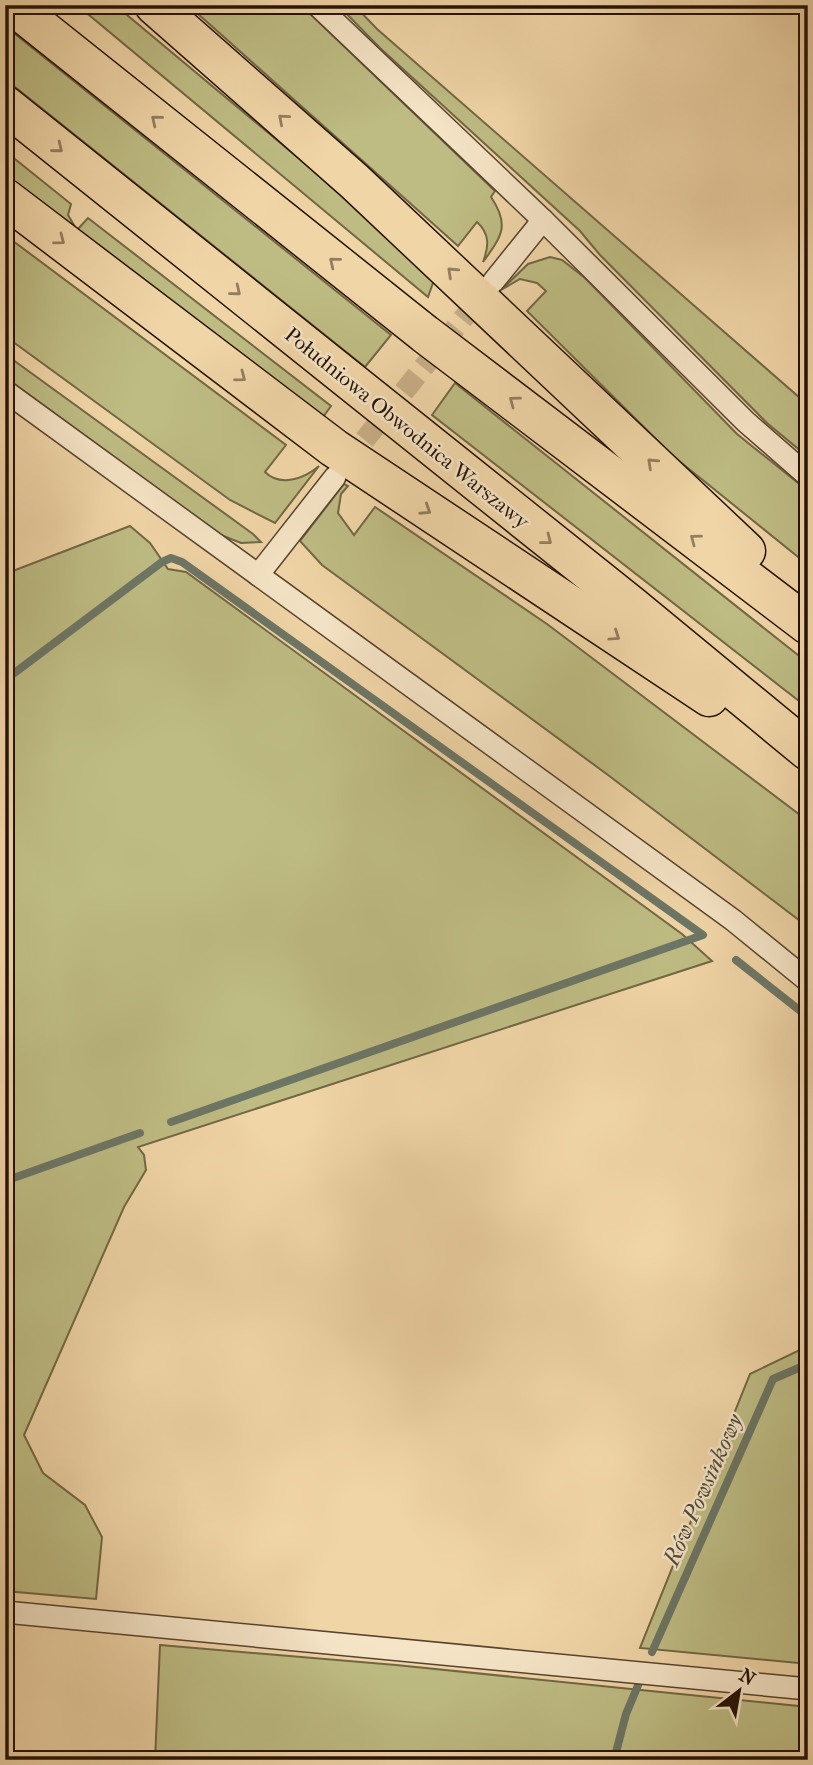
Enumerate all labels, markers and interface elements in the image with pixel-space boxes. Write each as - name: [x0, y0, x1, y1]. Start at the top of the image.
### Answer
- one-way arrow: [279, 115, 292, 127]
- one-way arrow: [152, 116, 164, 129]
- one-way arrow: [51, 140, 63, 153]
- one-way arrow: [52, 231, 64, 244]
- one-way arrow: [330, 258, 343, 270]
- one-way arrow: [447, 267, 460, 280]
- one-way arrow: [228, 282, 240, 295]
- street label: Południowa Obwodnica Warszawy: [280, 322, 534, 534]
- one-way arrow: [233, 369, 245, 382]
- one-way arrow: [510, 397, 522, 410]
- one-way arrow: [647, 459, 660, 471]
- one-way arrow: [418, 502, 431, 515]
- one-way arrow: [540, 531, 552, 544]
- one-way arrow: [690, 535, 703, 548]
- one-way arrow: [607, 627, 620, 640]
- water label: Rów Powsinkowy: [657, 1409, 749, 1572]
- north arrow: [704, 1656, 774, 1726]
- text: N: [735, 1664, 760, 1691]

